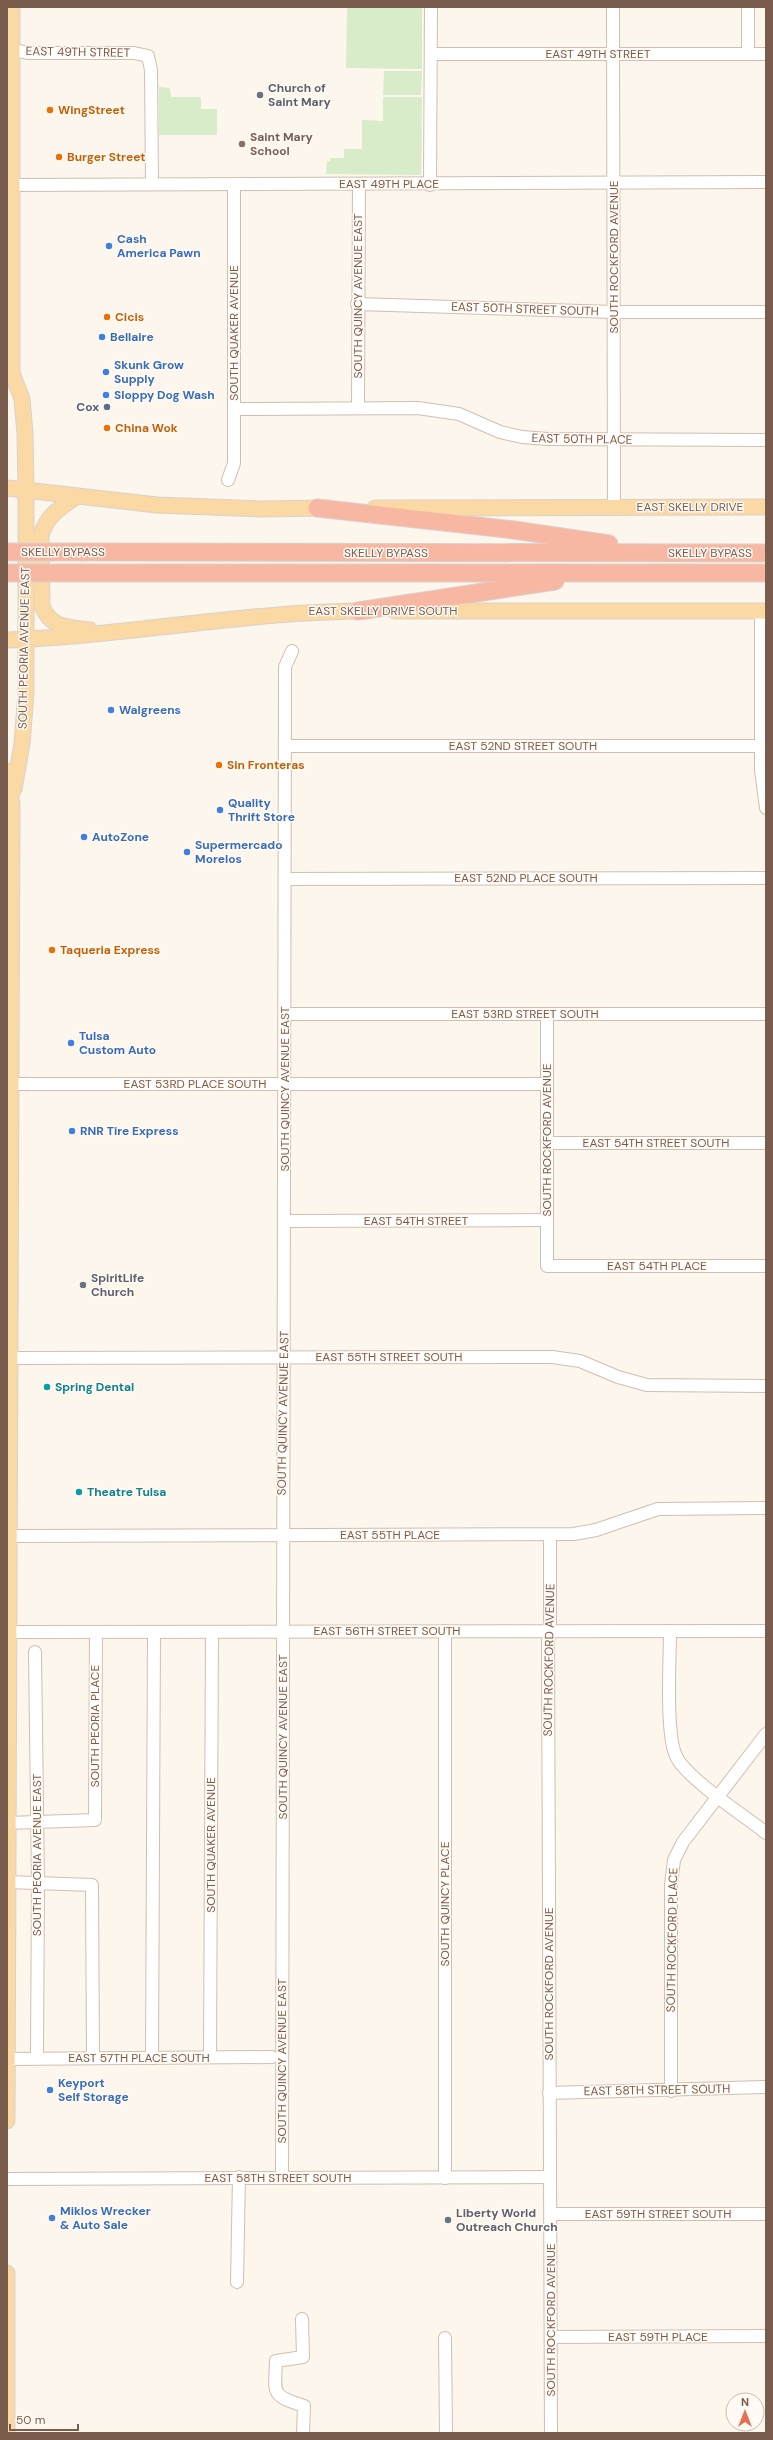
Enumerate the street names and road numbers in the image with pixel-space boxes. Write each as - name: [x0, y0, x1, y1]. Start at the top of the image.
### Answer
- street label: EAST 49TH STREET: [25, 43, 131, 61]
- street label: EAST 49TH STREET: [546, 46, 651, 62]
- street label: EAST 49TH PLACE: [339, 176, 439, 192]
- street label: SOUTH ROCKFORD AVENUE: [606, 180, 622, 334]
- street label: SOUTH QUINCY AVENUE EAST: [350, 213, 366, 378]
- street label: SOUTH QUAKER AVENUE: [226, 265, 242, 401]
- street label: EAST 50TH STREET SOUTH: [451, 298, 599, 320]
- street label: EAST 50TH PLACE: [531, 430, 633, 448]
- street label: EAST SKELLY DRIVE: [637, 499, 744, 515]
- street label: SKELLY BYPASS: [21, 544, 105, 560]
- street label: SKELLY BYPASS: [344, 545, 428, 561]
- street label: SKELLY BYPASS: [668, 545, 752, 561]
- street label: SOUTH PEORIA AVENUE EAST: [15, 566, 33, 729]
- street label: EAST SKELLY DRIVE SOUTH: [309, 603, 457, 619]
- street label: EAST 52ND STREET SOUTH: [449, 738, 597, 754]
- street label: EAST 52ND PLACE SOUTH: [454, 870, 598, 886]
- street label: SOUTH QUINCY AVENUE EAST: [277, 1006, 293, 1171]
- street label: EAST 53RD STREET SOUTH: [451, 1006, 599, 1022]
- street label: SOUTH ROCKFORD AVENUE: [539, 1063, 555, 1217]
- street label: EAST 53RD PLACE SOUTH: [124, 1076, 266, 1092]
- street label: EAST 54TH STREET SOUTH: [583, 1135, 729, 1151]
- street label: EAST 54TH STREET: [364, 1213, 469, 1229]
- street label: EAST 54TH PLACE: [607, 1258, 707, 1274]
- street label: SOUTH QUINCY AVENUE EAST: [274, 1330, 292, 1496]
- street label: EAST 55TH STREET SOUTH: [315, 1349, 463, 1365]
- street label: EAST 55TH PLACE: [340, 1527, 440, 1543]
- street label: SOUTH ROCKFORD AVENUE: [540, 1583, 558, 1737]
- street label: EAST 56TH STREET SOUTH: [313, 1623, 461, 1639]
- street label: SOUTH QUINCY AVENUE EAST: [275, 1654, 291, 1819]
- street label: SOUTH PEORIA PLACE: [87, 1665, 103, 1787]
- street label: SOUTH PEORIA AVENUE EAST: [29, 1774, 45, 1936]
- street label: SOUTH QUAKER AVENUE: [203, 1777, 219, 1913]
- street label: SOUTH QUINCY PLACE: [437, 1841, 453, 1967]
- street label: SOUTH ROCKFORD PLACE: [663, 1867, 681, 2012]
- street label: SOUTH ROCKFORD AVENUE: [541, 1907, 557, 2061]
- street label: SOUTH QUINCY AVENUE EAST: [274, 1978, 290, 2143]
- street label: EAST 57TH PLACE SOUTH: [68, 2050, 210, 2066]
- street label: EAST 58TH STREET SOUTH: [583, 2081, 731, 2099]
- street label: EAST 58TH STREET SOUTH: [205, 2170, 351, 2186]
- street label: EAST 59TH STREET SOUTH: [585, 2206, 731, 2222]
- street label: SOUTH ROCKFORD AVENUE: [543, 2243, 559, 2397]
- street label: EAST 59TH PLACE: [608, 2329, 708, 2345]

